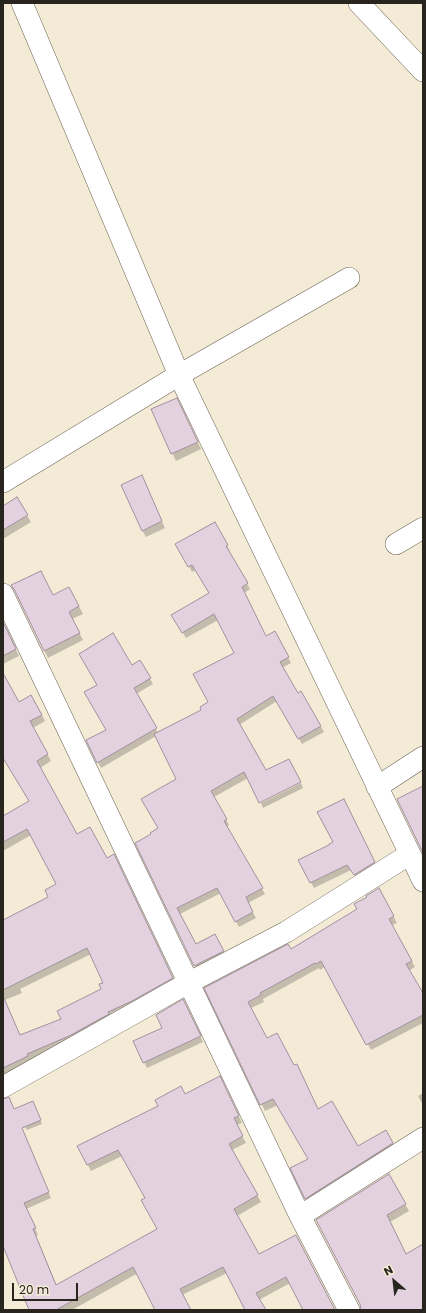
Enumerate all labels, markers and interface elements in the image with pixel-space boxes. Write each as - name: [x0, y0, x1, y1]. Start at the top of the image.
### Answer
- north arrow: [374, 1261, 414, 1301]
- text: N: [381, 1261, 396, 1279]
- scale bar: [14, 1275, 80, 1301]
- text: 20 m: [19, 1281, 49, 1298]

